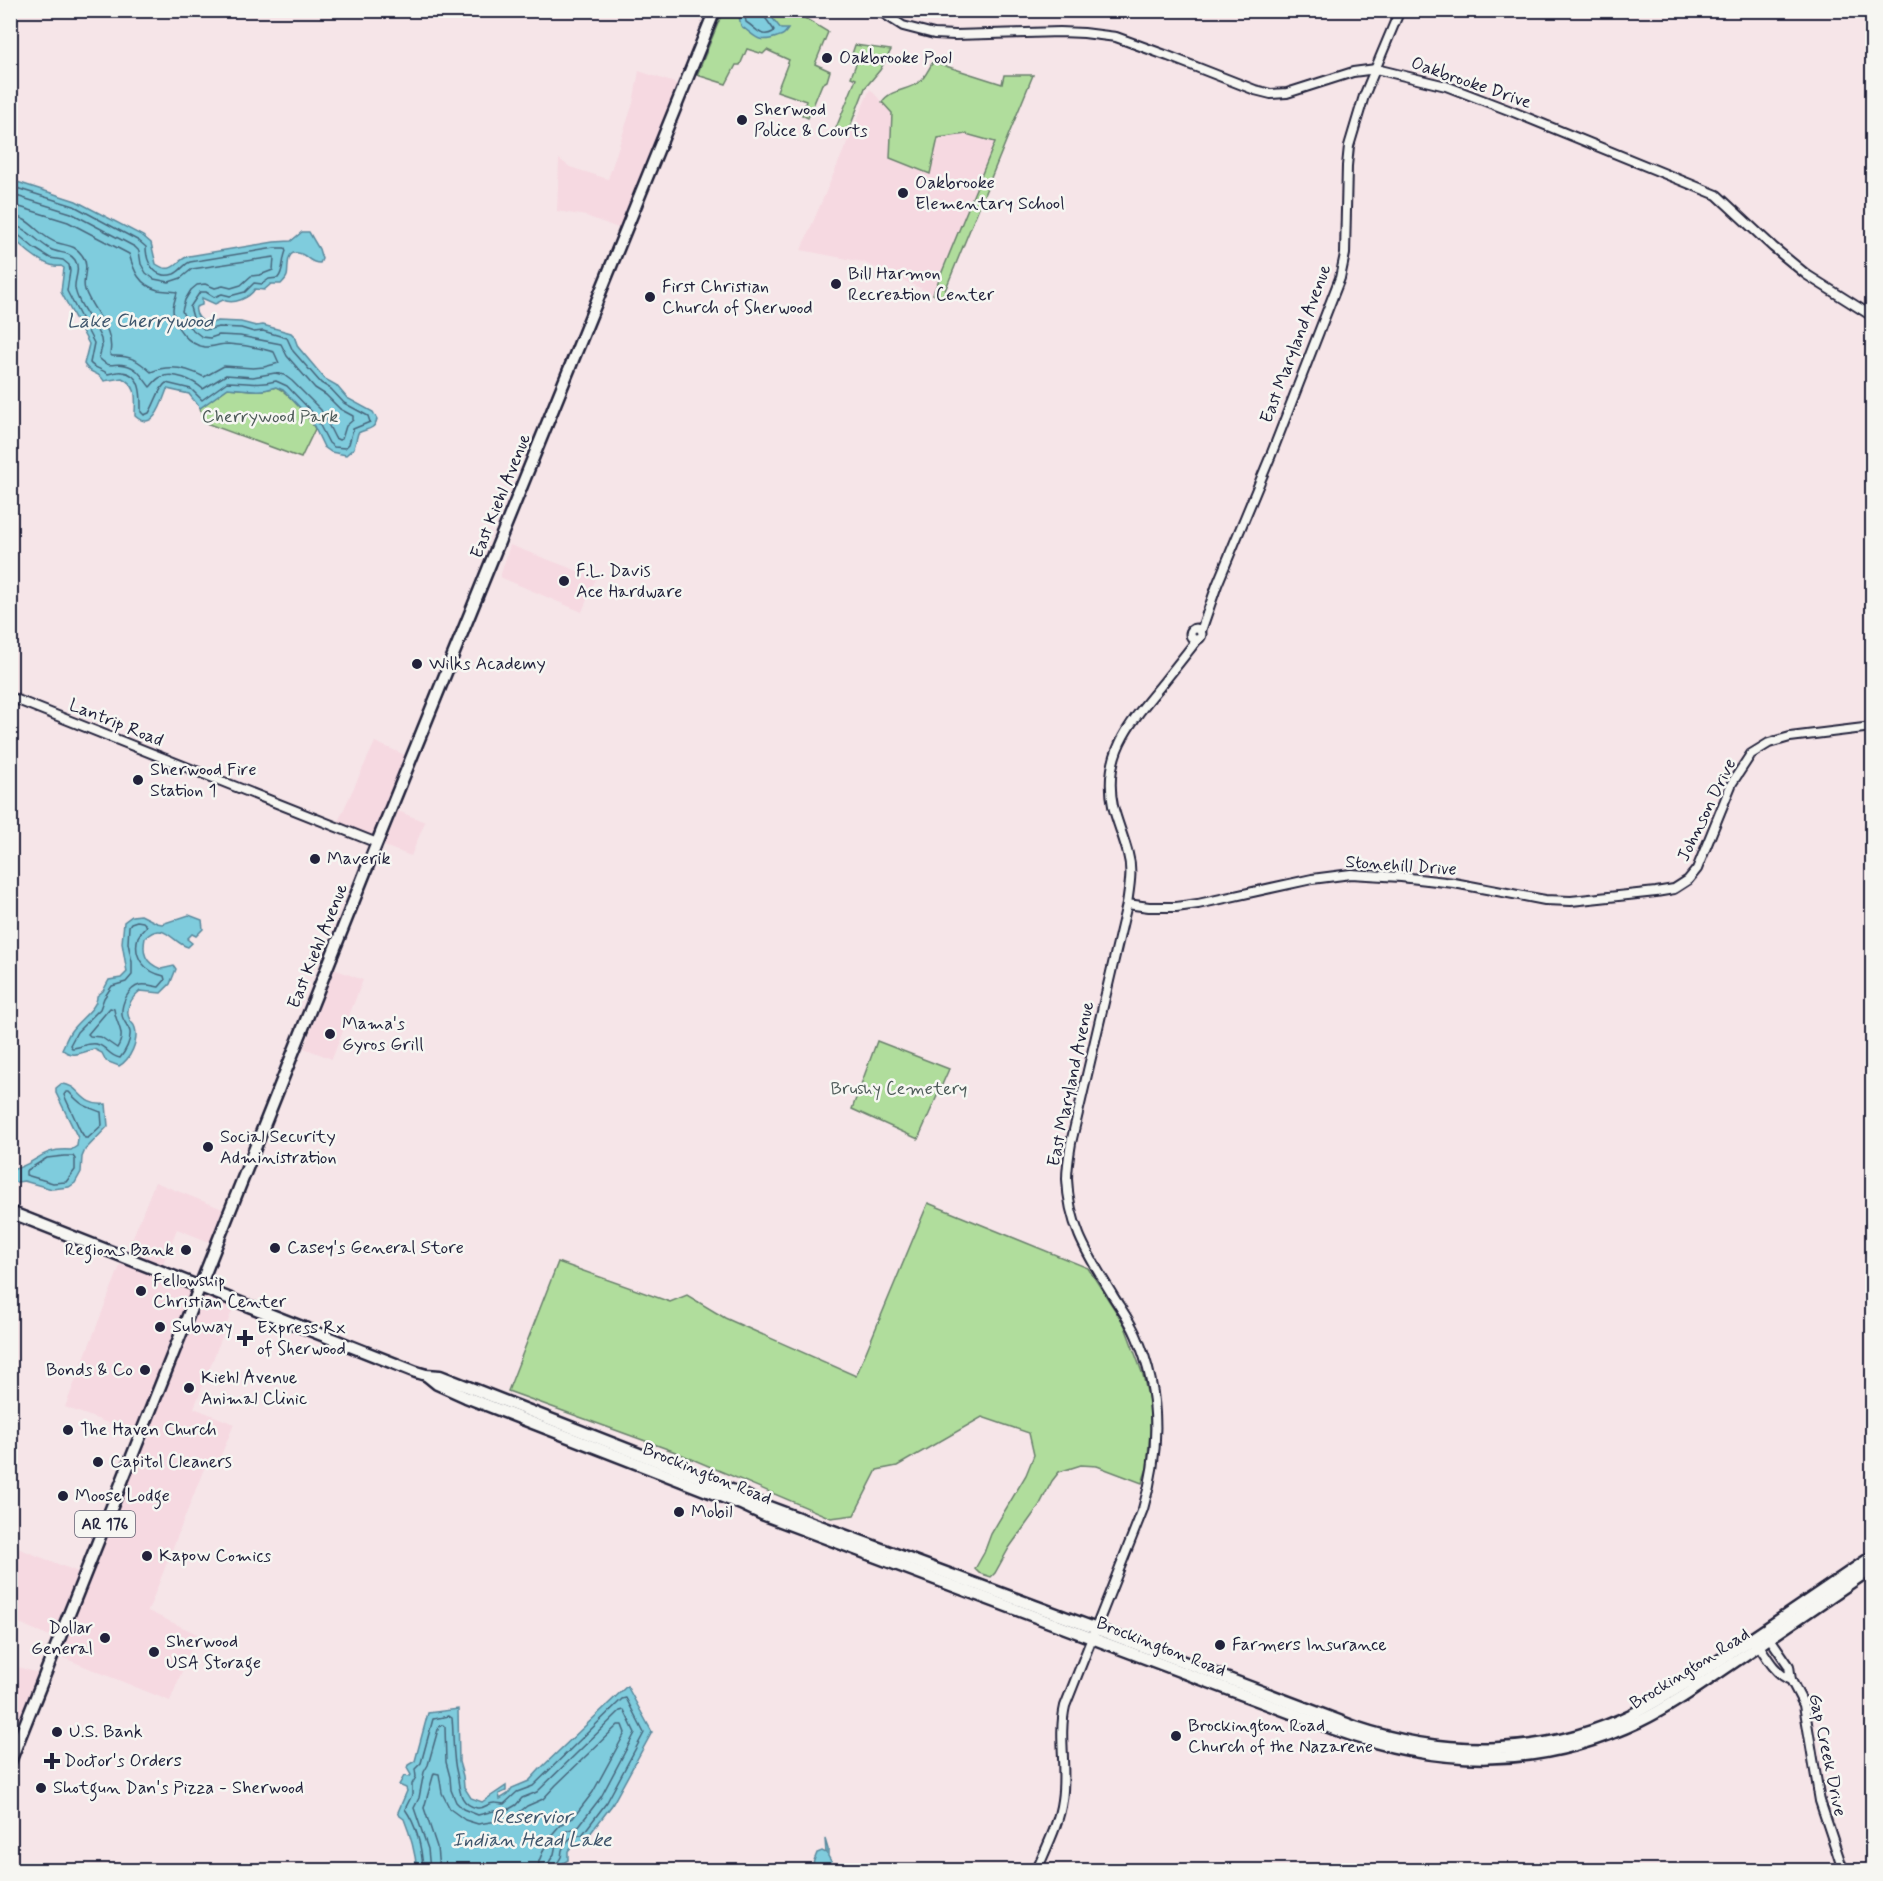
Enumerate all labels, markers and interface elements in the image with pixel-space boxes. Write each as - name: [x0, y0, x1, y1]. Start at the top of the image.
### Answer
- place label: Oakbrooke Pool: [839, 46, 952, 70]
- marker: Oakbrooke Pool: [820, 51, 834, 65]
- street label: Oakbrooke Drive: [1408, 51, 1535, 115]
- place label: Sherwood Police & Courts: [754, 98, 868, 143]
- marker: Sherwood Police & Courts: [735, 113, 749, 127]
- place label: Oakbrooke Elementary School: [915, 171, 1065, 216]
- marker: Oakbrooke Elementary School: [896, 186, 910, 200]
- street label: East Maryland Avenue: [1255, 261, 1337, 427]
- place label: Bill Harmon Recreation Center: [848, 262, 995, 307]
- place label: First Christian Church of Sherwood: [662, 275, 813, 320]
- marker: Bill Harmon Recreation Center: [829, 277, 843, 291]
- marker: First Christian Church of Sherwood: [643, 290, 657, 304]
- water label: Lake Cherrywood: [67, 308, 215, 335]
- park label: Cherrywood Park: [202, 405, 338, 429]
- street label: East Kiehl Avenue: [465, 430, 537, 562]
- place label: F.L. Davis Ace Hardware: [576, 559, 682, 604]
- marker: F.L. Davis Ace Hardware: [557, 574, 571, 588]
- place label: Wilks Academy: [429, 652, 546, 676]
- marker: Wilks Academy: [410, 657, 424, 671]
- street label: Lantrip Road: [65, 693, 167, 753]
- street label: Johnson Drive: [1672, 755, 1742, 865]
- place label: Sherwood Fire Station 1: [150, 758, 257, 803]
- marker: Sherwood Fire Station 1: [131, 773, 145, 787]
- place label: Maverik: [327, 847, 391, 871]
- street label: Stonehill Drive: [1344, 850, 1458, 882]
- marker: Maverik: [308, 852, 322, 866]
- street label: East Kiehl Avenue: [282, 880, 354, 1012]
- street label: East Maryland Avenue: [1042, 999, 1100, 1169]
- place label: Mama's Gyros Grill: [342, 1012, 424, 1057]
- marker: Mama's Gyros Grill: [323, 1027, 337, 1041]
- park label: Brushy Cemetery: [831, 1077, 967, 1101]
- place label: Social Security Administration: [220, 1125, 337, 1170]
- marker: Social Security Administration: [201, 1140, 215, 1154]
- place label: Casey's General Store: [287, 1236, 464, 1260]
- place label: Regions Bank: [65, 1238, 174, 1264]
- marker: Casey's General Store: [268, 1241, 282, 1255]
- marker: Regions Bank: [179, 1243, 193, 1257]
- place label: Fellowship Christian Center: [153, 1269, 287, 1314]
- marker: Fellowship Christian Center: [134, 1284, 148, 1298]
- place label: Subway: [172, 1315, 233, 1339]
- place label: Express Rx of Sherwood: [257, 1316, 346, 1361]
- marker: Subway: [153, 1320, 167, 1334]
- marker: Express Rx of Sherwood: [238, 1331, 252, 1345]
- place label: Bonds & Co: [46, 1358, 133, 1382]
- marker: Bonds & Co: [138, 1363, 152, 1377]
- place label: Kiehl Avenue Animal Clinic: [201, 1366, 307, 1411]
- marker: Kiehl Avenue Animal Clinic: [182, 1381, 196, 1395]
- place label: The Haven Church: [80, 1418, 217, 1442]
- marker: The Haven Church: [61, 1423, 75, 1437]
- street label: Brockington Road: [639, 1437, 775, 1511]
- place label: Capitol Cleaners: [110, 1450, 232, 1474]
- marker: Capitol Cleaners: [91, 1455, 105, 1469]
- place label: Moose Lodge: [75, 1484, 170, 1510]
- marker: Moose Lodge: [56, 1489, 70, 1503]
- place label: Mobil: [691, 1500, 733, 1524]
- marker: Mobil: [672, 1505, 686, 1519]
- road number: AR 176: [75, 1511, 135, 1537]
- place label: Kapow Comics: [159, 1544, 271, 1568]
- marker: Kapow Comics: [140, 1549, 154, 1563]
- street label: Brockington Road: [1093, 1611, 1229, 1683]
- place label: Dollar General: [31, 1616, 93, 1661]
- street label: Brockington Road: [1626, 1622, 1754, 1716]
- place label: Sherwood USA Storage: [166, 1630, 261, 1677]
- marker: Dollar General: [98, 1631, 112, 1645]
- place label: Farmers Insurance: [1232, 1633, 1387, 1657]
- marker: Farmers Insurance: [1213, 1638, 1227, 1652]
- marker: Sherwood USA Storage: [147, 1645, 161, 1659]
- street label: Gap Creek Drive: [1802, 1691, 1852, 1819]
- place label: Brockington Road Church of the Nazarene: [1188, 1714, 1373, 1759]
- place label: U.S. Bank: [69, 1720, 143, 1744]
- marker: U.S. Bank: [50, 1725, 64, 1739]
- marker: Brockington Road Church of the Nazarene: [1169, 1729, 1183, 1743]
- place label: Doctor's Orders: [64, 1749, 182, 1773]
- marker: Doctor's Orders: [45, 1754, 59, 1768]
- place label: Shotgun Dan's Pizza - Sherwood: [53, 1776, 304, 1802]
- marker: Shotgun Dan's Pizza - Sherwood: [34, 1781, 48, 1795]
- water label: Reservior Indian Head Lake: [452, 1804, 613, 1854]

